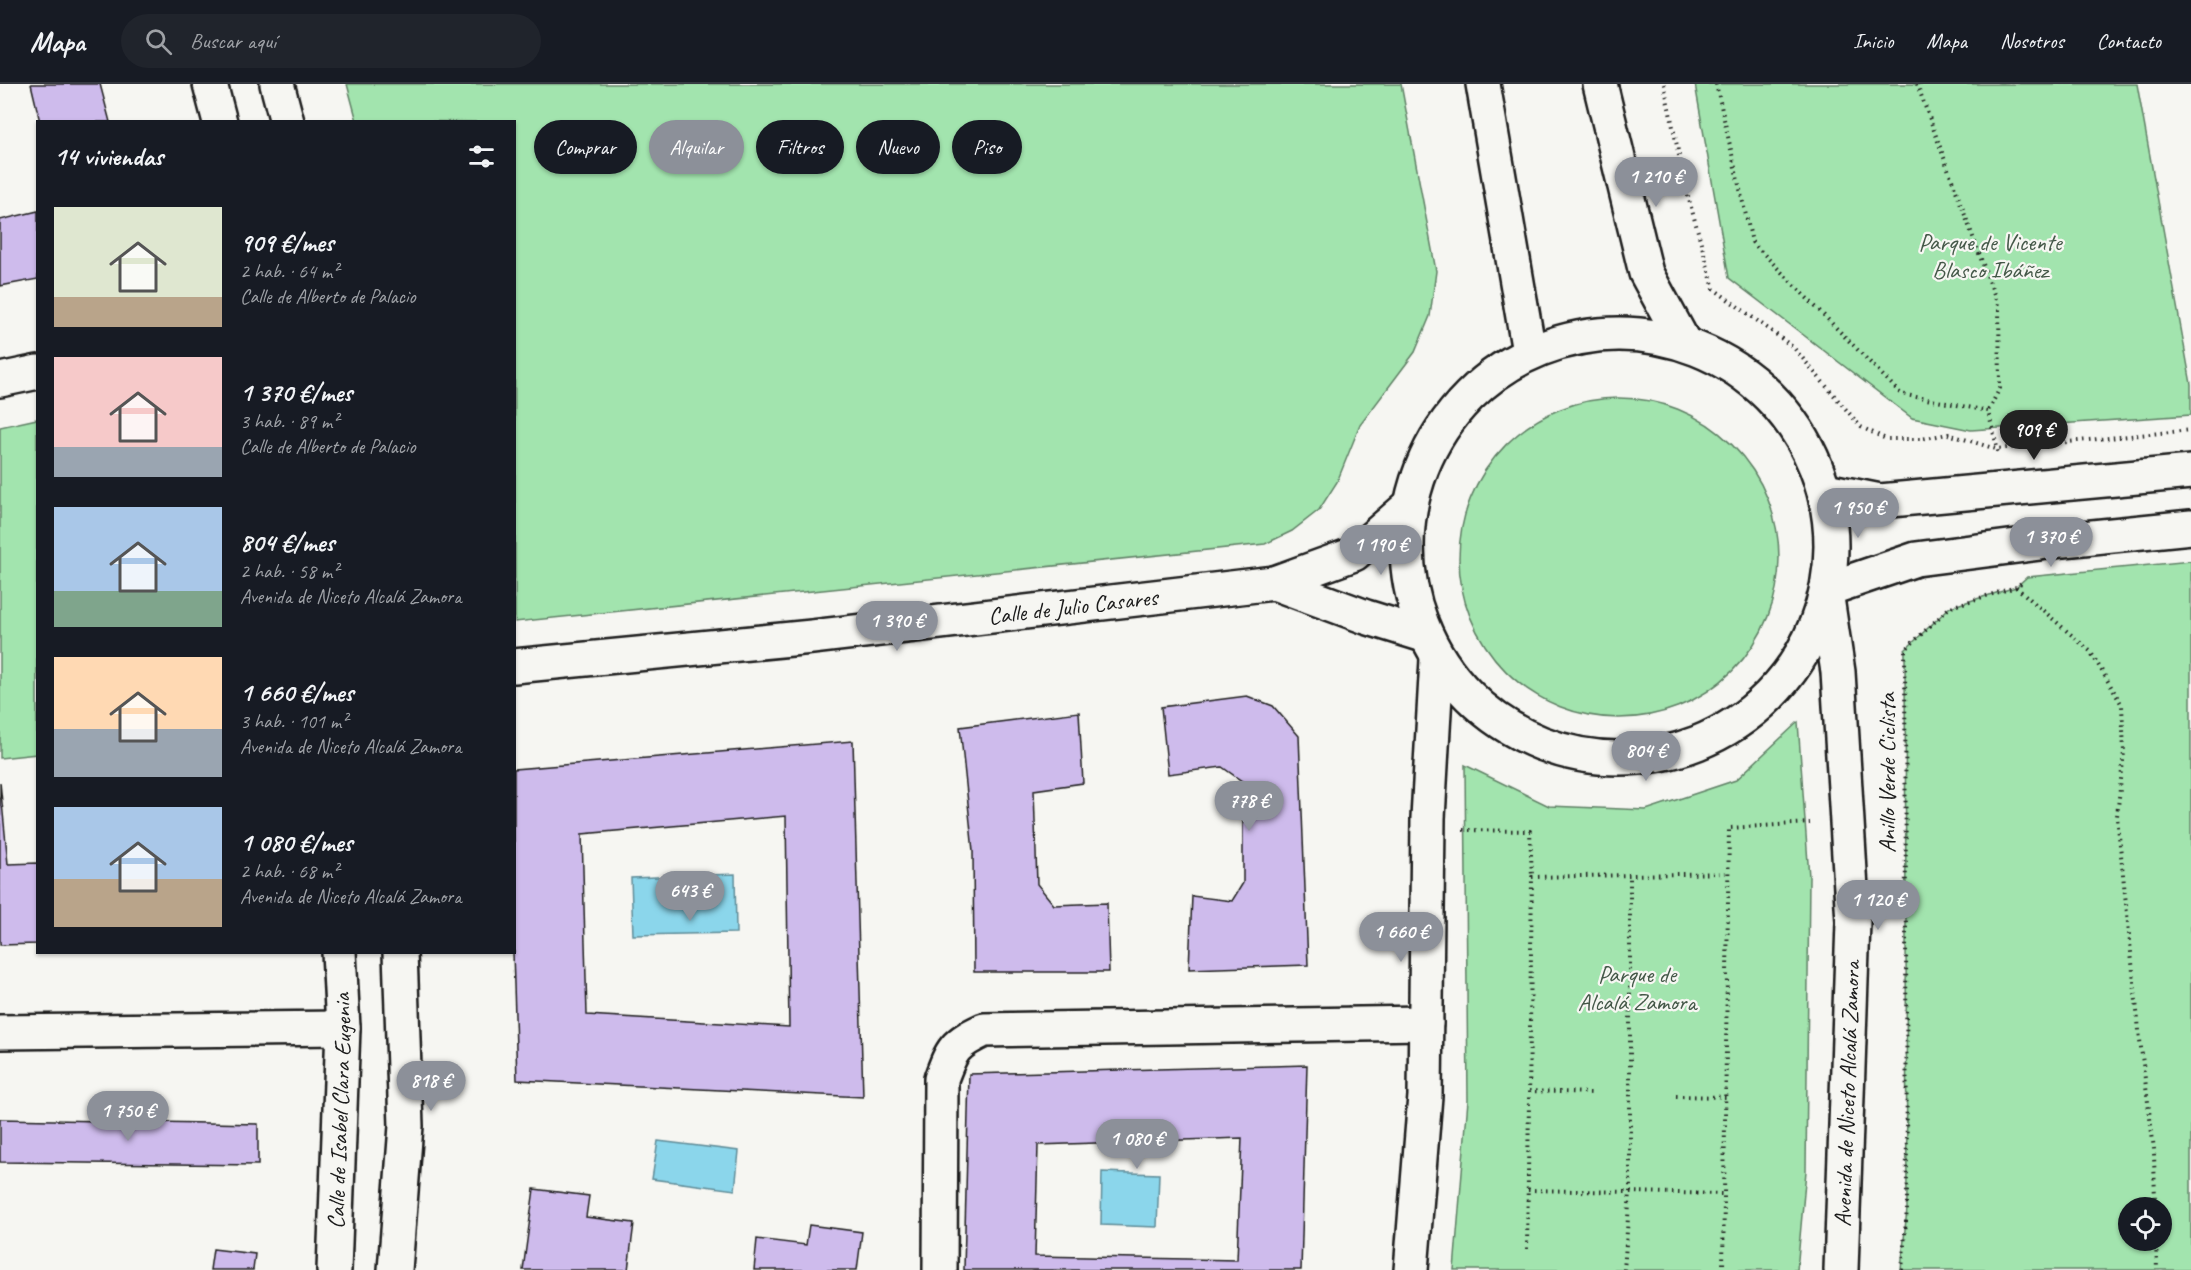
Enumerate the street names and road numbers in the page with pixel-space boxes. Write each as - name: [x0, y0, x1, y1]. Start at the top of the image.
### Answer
- street label: Calle de Julio Casares: [987, 581, 1162, 631]
- street label: Anillo Verde Ciclista: [1872, 691, 1902, 853]
- street label: Avenida de Niceto Alcalá Zamora: [1827, 958, 1867, 1227]
- street label: Calle de Isabel Clara Eugenia: [321, 991, 358, 1230]

